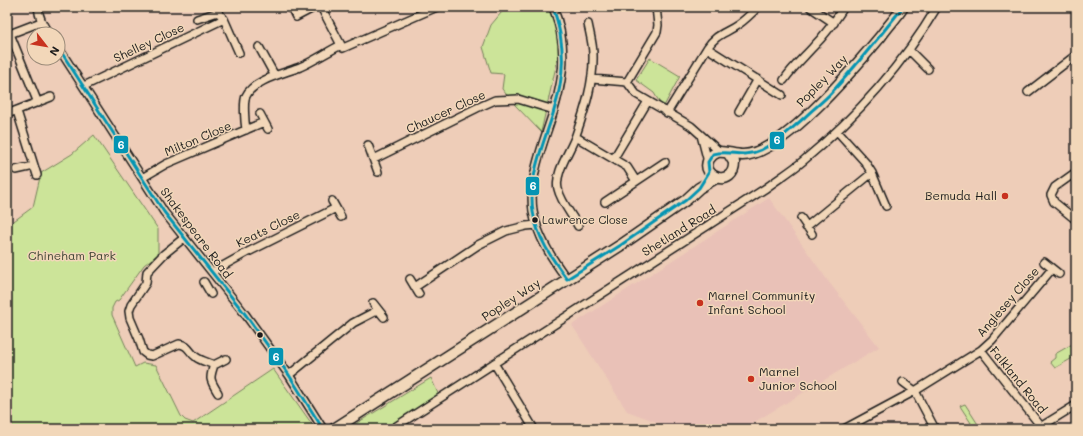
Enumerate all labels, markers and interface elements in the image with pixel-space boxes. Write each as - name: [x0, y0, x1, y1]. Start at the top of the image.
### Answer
- street label: Shelley Close: [111, 19, 187, 66]
- north arrow: [26, 26, 66, 66]
- text: N: [46, 44, 64, 59]
- street label: Popley Way: [792, 51, 850, 110]
- street label: Chaucer Close: [403, 86, 488, 136]
- street label: Milton Close: [162, 117, 233, 159]
- line badge: 6: [769, 131, 785, 150]
- text: 6: [774, 132, 781, 147]
- line badge: 6: [113, 135, 129, 154]
- text: 6: [118, 137, 125, 152]
- line badge: 6: [525, 176, 540, 196]
- text: 6: [530, 178, 537, 193]
- street label: Shakespeare Road: [157, 184, 237, 282]
- place label: Bemuda Hall: [925, 187, 997, 203]
- marker: Bemuda Hall: [1000, 191, 1010, 201]
- street label: Shetland Road: [638, 201, 719, 259]
- street label: Keats Close: [233, 206, 302, 250]
- place label: Lawrence Close: [542, 212, 628, 227]
- marker: Lawrence Close: [530, 215, 540, 225]
- park label: Chineham Park: [28, 247, 116, 263]
- street label: Anglesey Close: [972, 263, 1042, 340]
- street label: Popley Way: [478, 274, 543, 324]
- place label: Marnel Community Infant School: [708, 287, 815, 317]
- marker: Marnel Community Infant School: [695, 298, 705, 308]
- unlabelled marker: [255, 330, 265, 340]
- street label: Falkland Road: [987, 342, 1051, 417]
- line badge: 6: [268, 347, 284, 366]
- text: 6: [273, 349, 280, 364]
- place label: Marnel Junior School: [759, 363, 837, 393]
- marker: Marnel Junior School: [746, 374, 756, 384]

